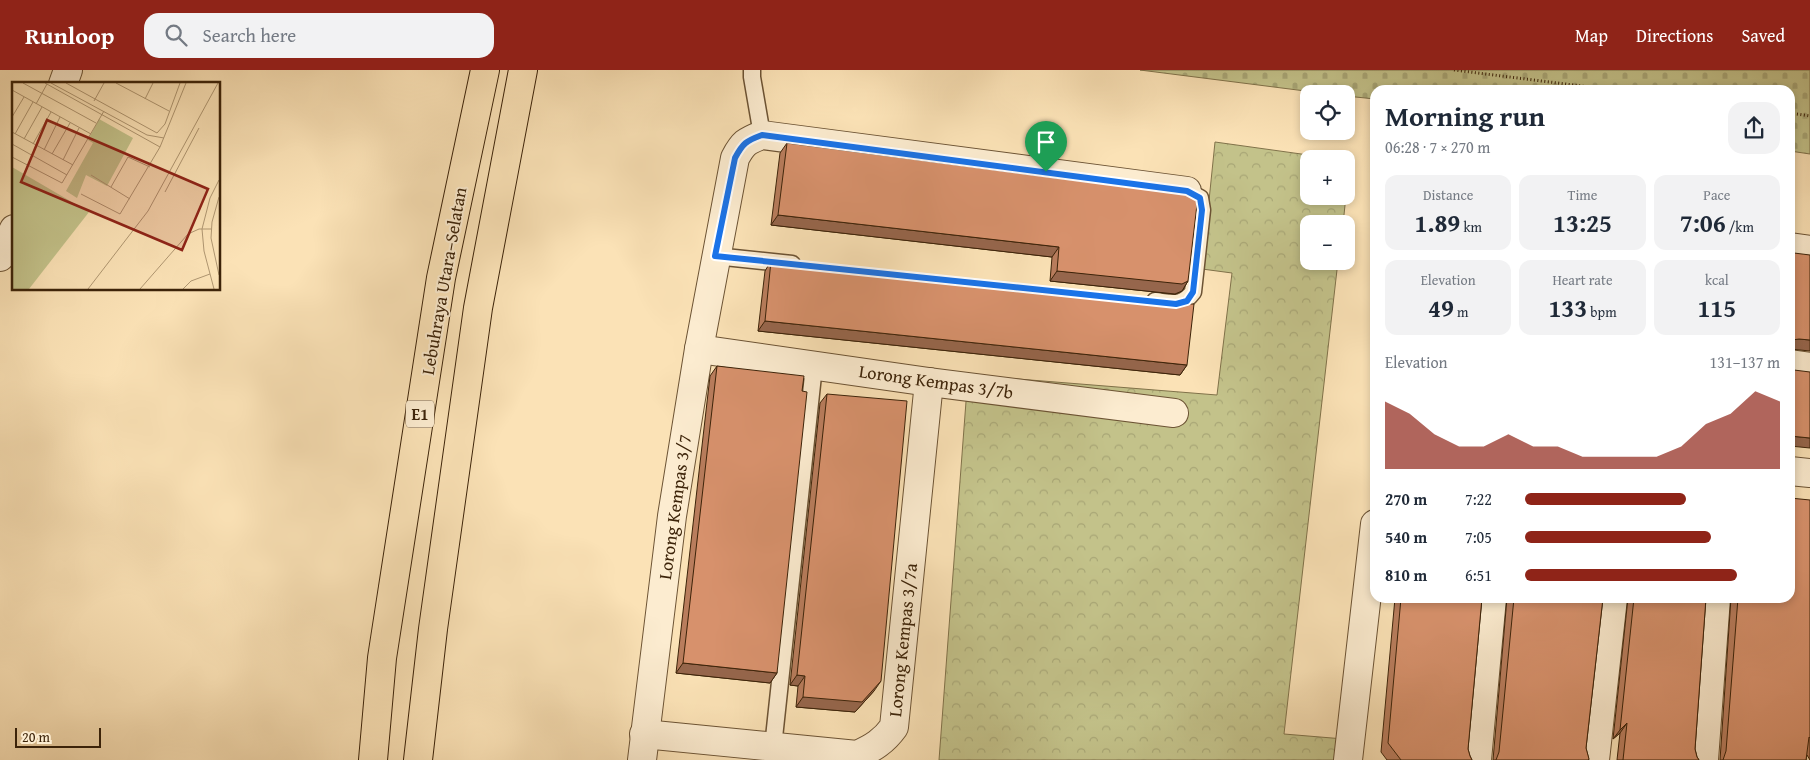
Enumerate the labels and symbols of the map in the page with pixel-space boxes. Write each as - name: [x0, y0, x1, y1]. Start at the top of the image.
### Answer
- inset map: [12, 82, 220, 290]
- pin: [1025, 121, 1067, 172]
- street label: Lebuhraya Utara–Selatan: [414, 185, 473, 377]
- street label: Lorong Kempas 3/7b: [857, 357, 1015, 406]
- road number: E1: [406, 400, 434, 428]
- street label: Lorong Kempas 3/7: [651, 433, 698, 581]
- street label: Lorong Kempas 3/7a: [881, 561, 924, 718]
- scale bar: [15, 725, 101, 748]

